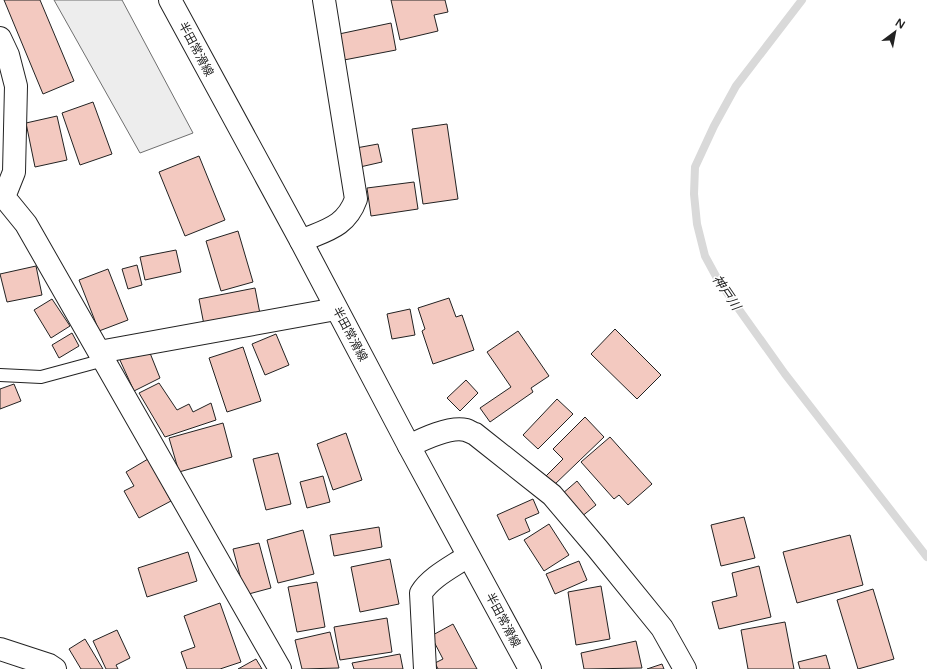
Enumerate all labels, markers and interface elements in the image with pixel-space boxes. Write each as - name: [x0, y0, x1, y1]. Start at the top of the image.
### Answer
- north arrow: [875, 12, 915, 52]
- text: N: [893, 16, 907, 32]
- street label: 半田常滑線: [176, 19, 216, 79]
- water label: 神戸川: [709, 272, 745, 315]
- street label: 半田常滑線: [330, 304, 370, 364]
- street label: 半田常滑線: [483, 590, 523, 650]

